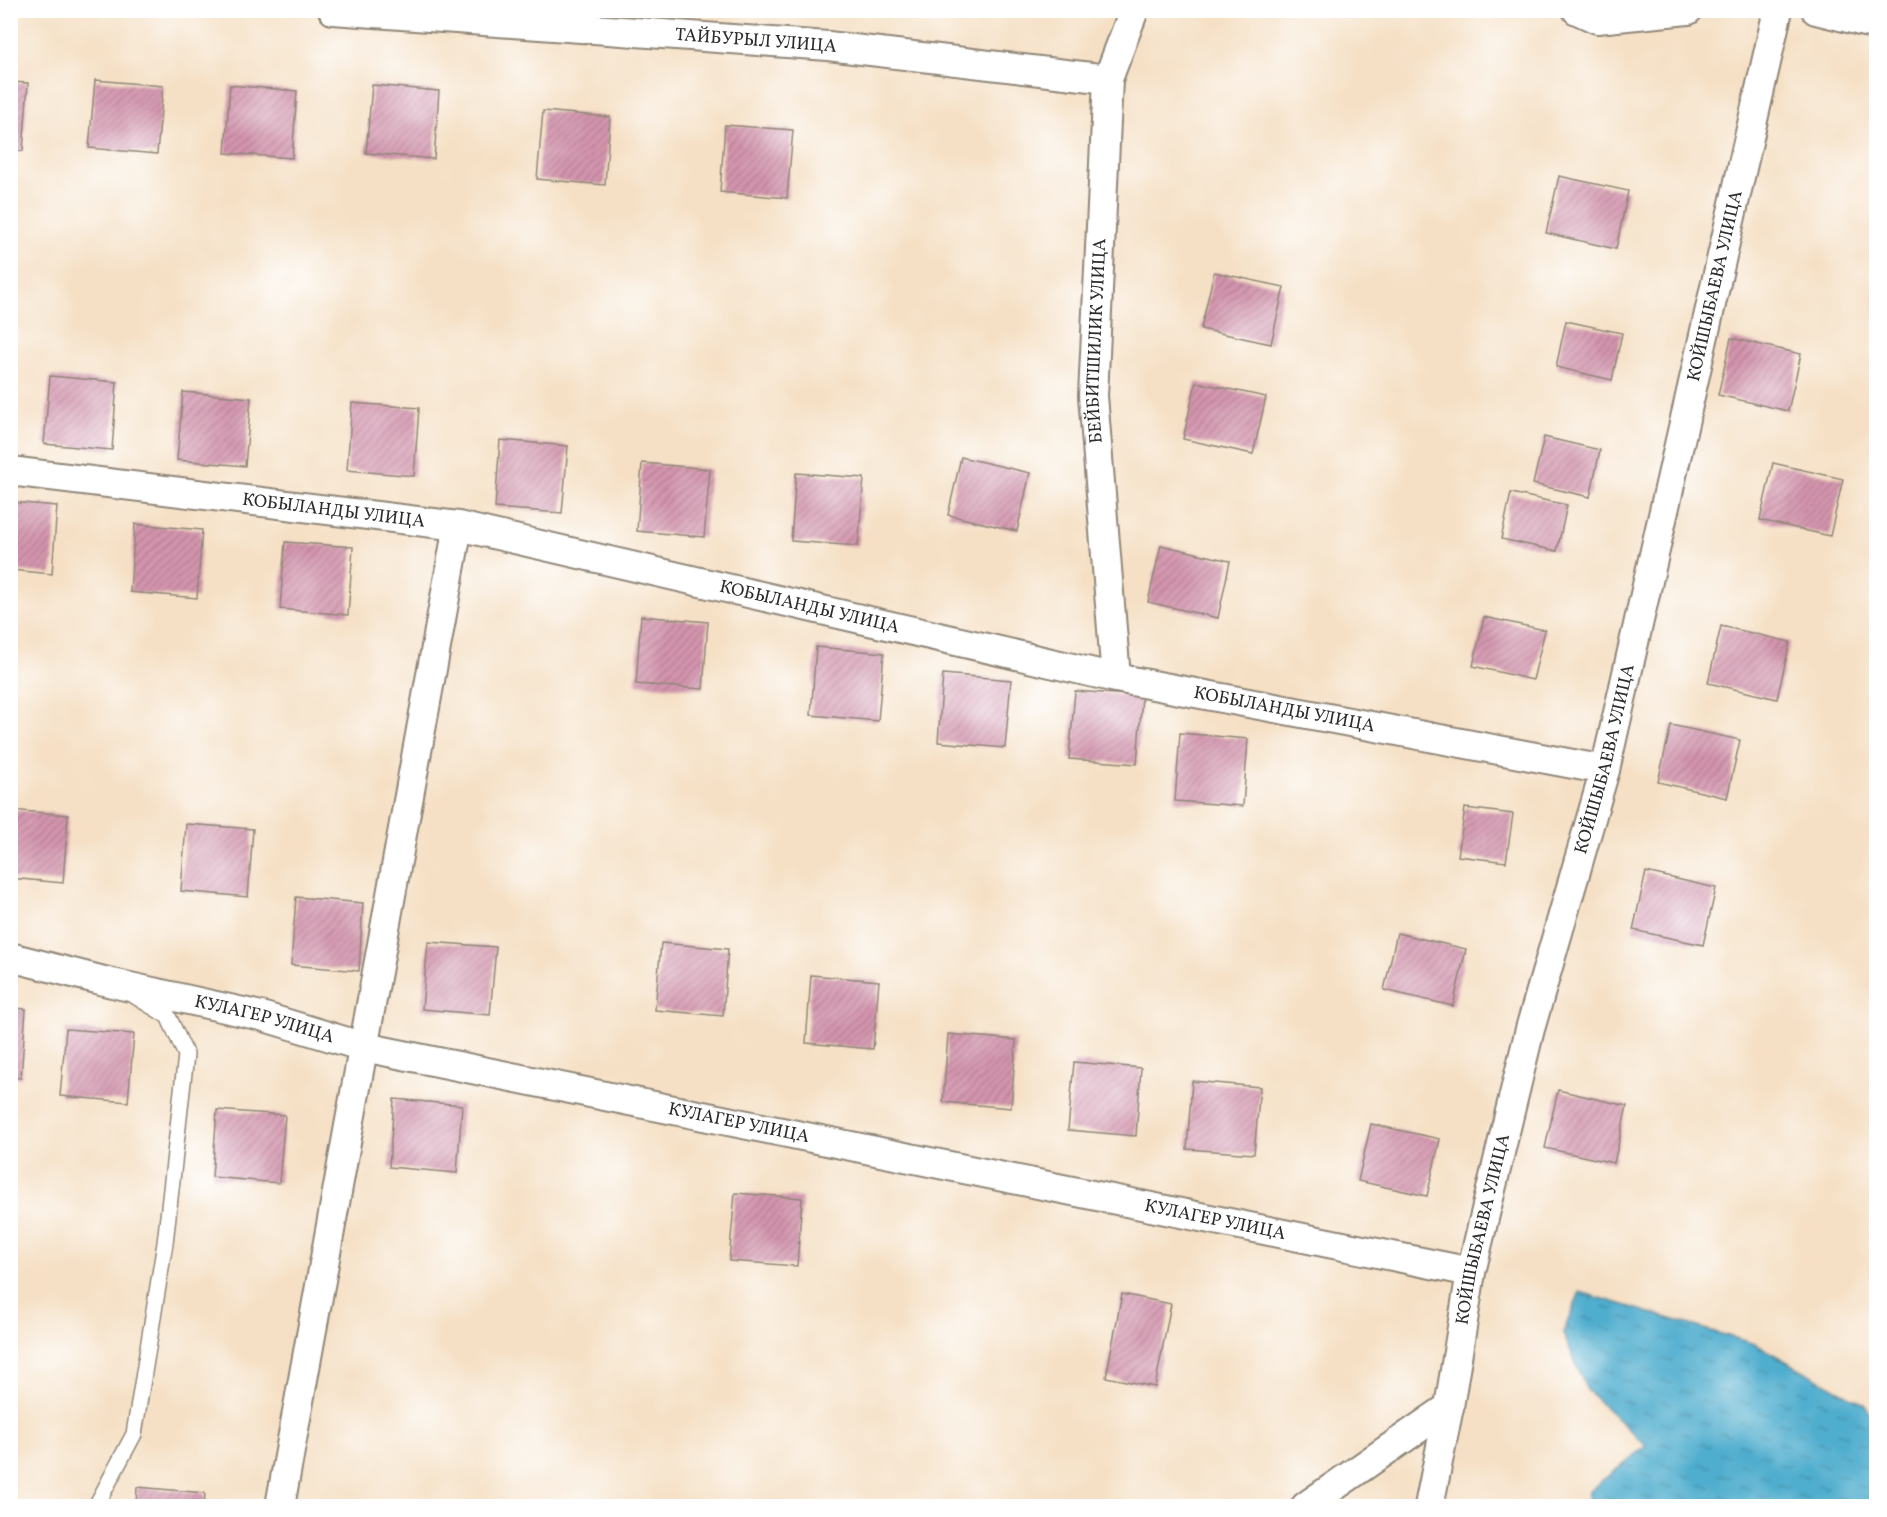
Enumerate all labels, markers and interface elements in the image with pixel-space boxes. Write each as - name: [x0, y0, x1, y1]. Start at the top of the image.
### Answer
- street label: ТАЙБУРЫЛ УЛИЦА: [674, 22, 838, 59]
- street label: КОЙШЫБАЕВА УЛИЦА: [1681, 188, 1749, 384]
- street label: БЕЙБИТШИЛИК УЛИЦА: [1080, 238, 1113, 444]
- street label: КОБЫЛАНДЫ УЛИЦА: [241, 487, 427, 534]
- street label: КОБЫЛАНДЫ УЛИЦА: [717, 574, 902, 640]
- street label: КОЙШЫБАЕВА УЛИЦА: [1569, 661, 1641, 857]
- street label: КОБЫЛАНДЫ УЛИЦА: [1192, 680, 1377, 739]
- street label: КУЛАГЕР УЛИЦА: [192, 989, 338, 1050]
- street label: КУЛАГЕР УЛИЦА: [666, 1097, 812, 1150]
- street label: КОЙШЫБАЕВА УЛИЦА: [1450, 1131, 1517, 1327]
- street label: КУЛАГЕР УЛИЦА: [1142, 1193, 1288, 1247]

